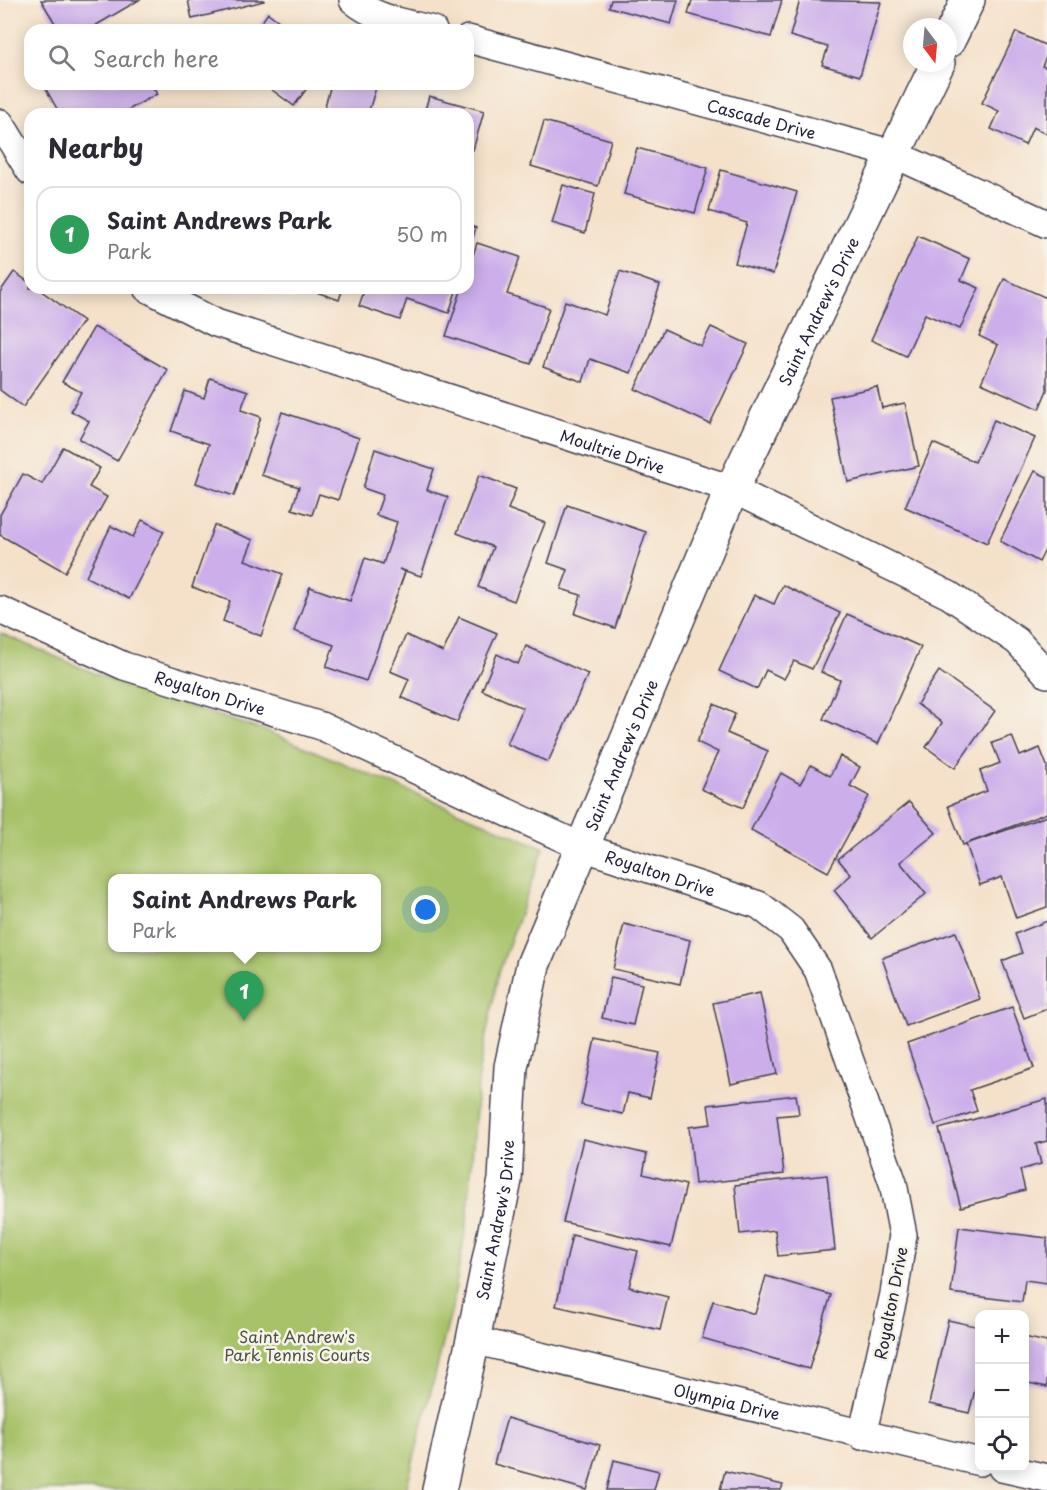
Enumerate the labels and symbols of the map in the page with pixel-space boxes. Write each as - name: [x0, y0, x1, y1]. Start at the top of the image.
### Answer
- north arrow: [903, 18, 957, 72]
- street label: Cascade Drive: [704, 92, 819, 144]
- street label: Saint Andrew's Drive: [772, 233, 864, 389]
- street label: Moultrie Drive: [557, 423, 668, 479]
- street label: Royalton Drive: [152, 664, 268, 720]
- street label: Saint Andrew's Drive: [578, 676, 663, 835]
- street label: Royalton Drive: [602, 843, 718, 902]
- your location: [411, 895, 440, 924]
- pin: 1: [224, 972, 264, 1021]
- street label: Saint Andrew's Drive: [469, 1139, 519, 1302]
- street label: Royalton Drive: [867, 1244, 913, 1362]
- park label: Saint Andrew's Park Tennis Courts: [224, 1324, 370, 1366]
- street label: Olympia Drive: [671, 1377, 782, 1425]

